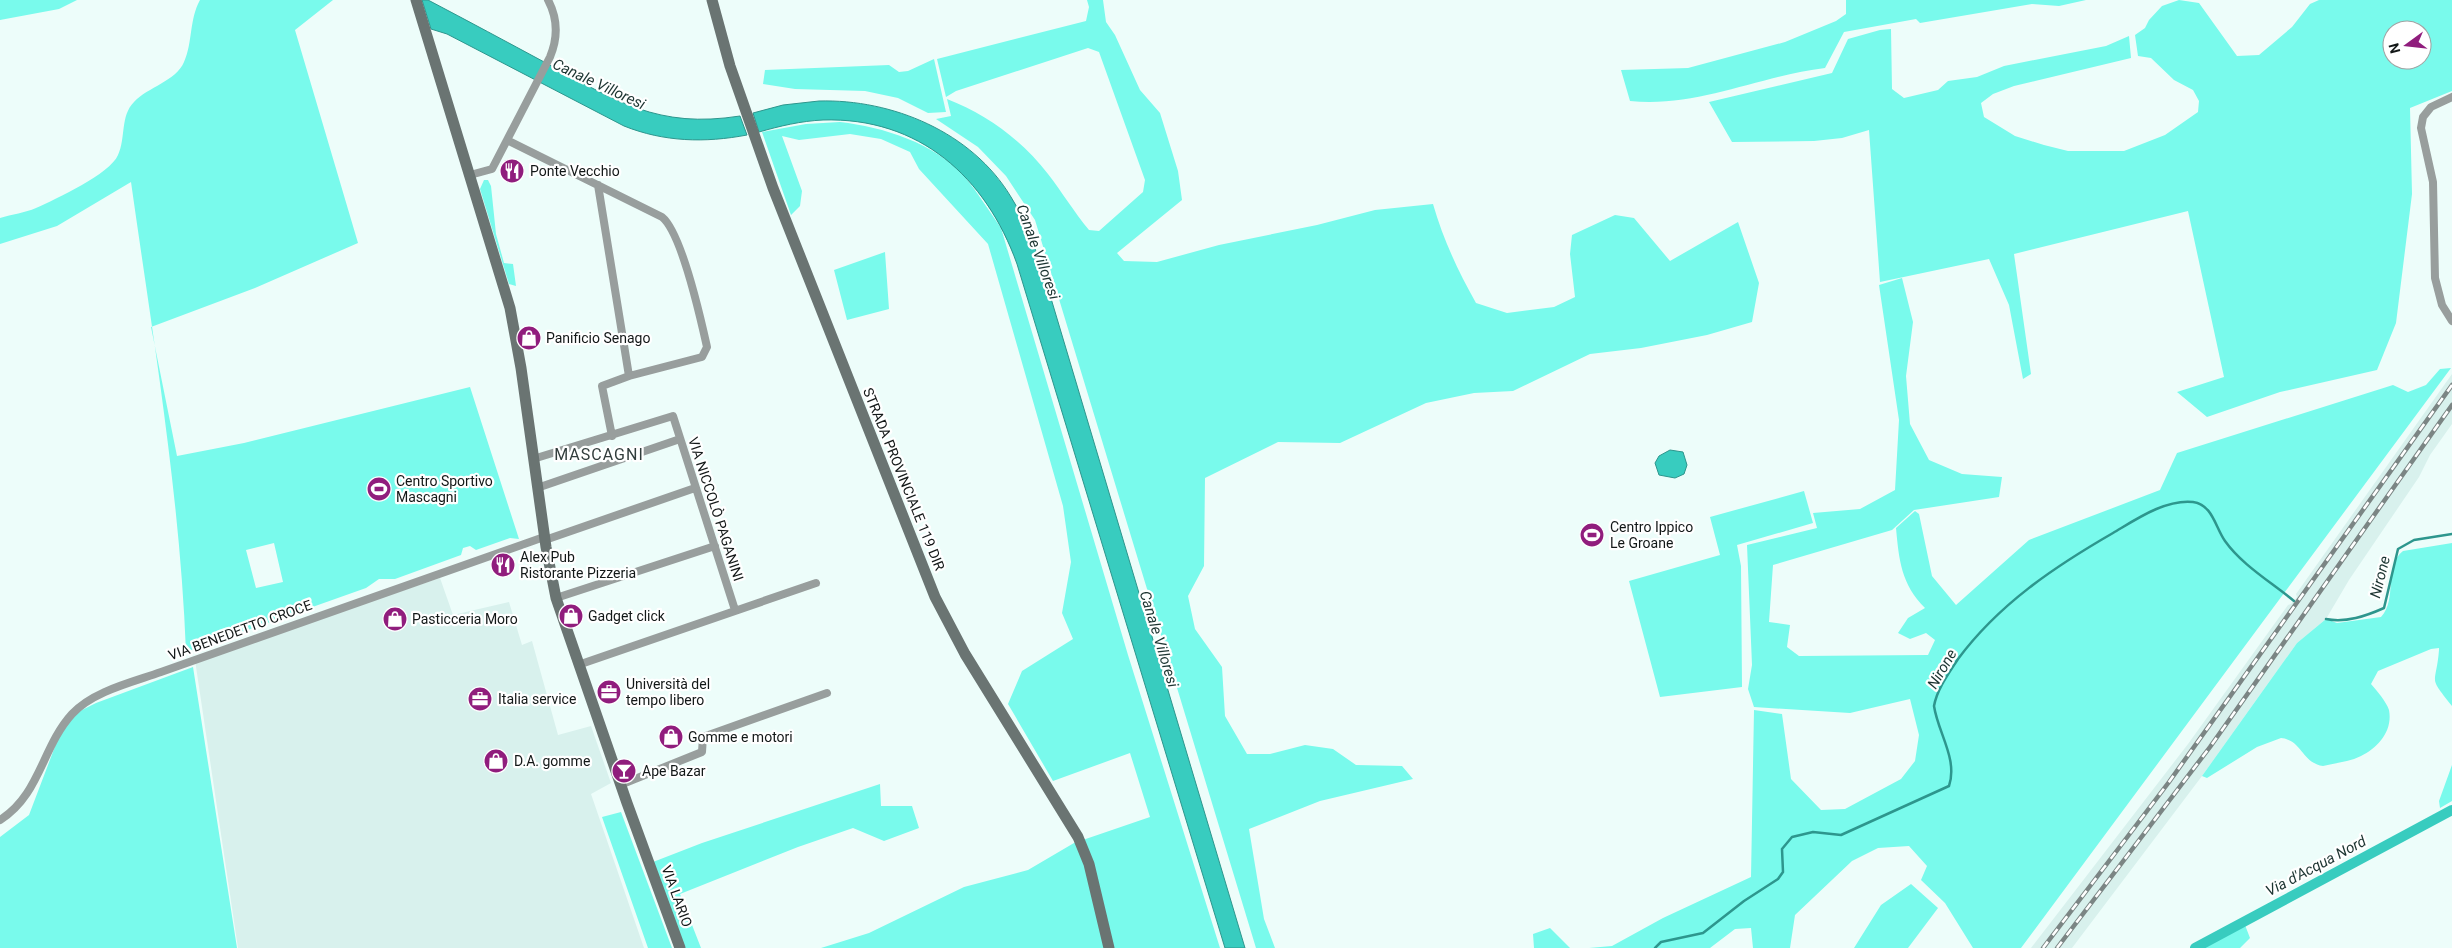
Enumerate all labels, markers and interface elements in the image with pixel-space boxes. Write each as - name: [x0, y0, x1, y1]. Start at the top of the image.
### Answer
- north arrow: [2382, 20, 2432, 70]
- text: N: [2385, 42, 2403, 55]
- water label: Canale Villoresi: [550, 55, 649, 113]
- restaurant icon: Ponte Vecchio: [499, 158, 525, 184]
- place label: Ponte Vecchio: [530, 163, 620, 179]
- water label: Canale Villoresi: [1012, 202, 1064, 302]
- shop icon: Panificio Senago: [516, 325, 542, 351]
- place label: Panificio Senago: [546, 330, 650, 346]
- street label: STRADA PROVINCIALE 119 DIR: [860, 385, 948, 573]
- street label: VIA NICCOLÒ PAGANINI: [685, 435, 748, 583]
- district label: MASCAGNI: [554, 445, 644, 464]
- place label: Centro Sportivo Mascagni: [396, 473, 493, 505]
- sports icon: Centro Sportivo Mascagni: [366, 476, 392, 502]
- place label: Centro Ippico Le Groane: [1610, 519, 1693, 551]
- sports icon: Centro Ippico Le Groane: [1579, 522, 1605, 548]
- place label: Alex Pub Ristorante Pizzeria: [520, 549, 636, 581]
- restaurant icon: Alex Pub Ristorante Pizzeria: [490, 552, 516, 578]
- water label: Nirone: [2366, 554, 2394, 600]
- water label: Canale Villoresi: [1136, 589, 1182, 690]
- street label: VIA BENEDETTO CROCE: [166, 597, 314, 663]
- shop icon: Gadget click: [558, 603, 584, 629]
- shop icon: Pasticceria Moro: [382, 606, 408, 632]
- place label: Gadget click: [588, 608, 666, 624]
- place label: Pasticceria Moro: [412, 611, 518, 627]
- water label: Nirone: [1924, 646, 1961, 692]
- place label: Università del tempo libero: [626, 676, 710, 708]
- office icon: Università del tempo libero: [596, 679, 622, 705]
- office icon: Italia service: [467, 686, 493, 712]
- place label: Italia service: [498, 691, 576, 707]
- shop icon: Gomme e motori: [658, 724, 684, 750]
- place label: Gomme e motori: [688, 729, 793, 745]
- shop icon: D.A. gomme: [483, 748, 509, 774]
- place label: D.A. gomme: [514, 753, 590, 769]
- bar icon: Ape Bazar: [611, 758, 637, 784]
- place label: Ape Bazar: [642, 763, 706, 779]
- water label: Via d'Acqua Nord: [2263, 832, 2370, 900]
- street label: VIA LARIO: [658, 863, 696, 929]

